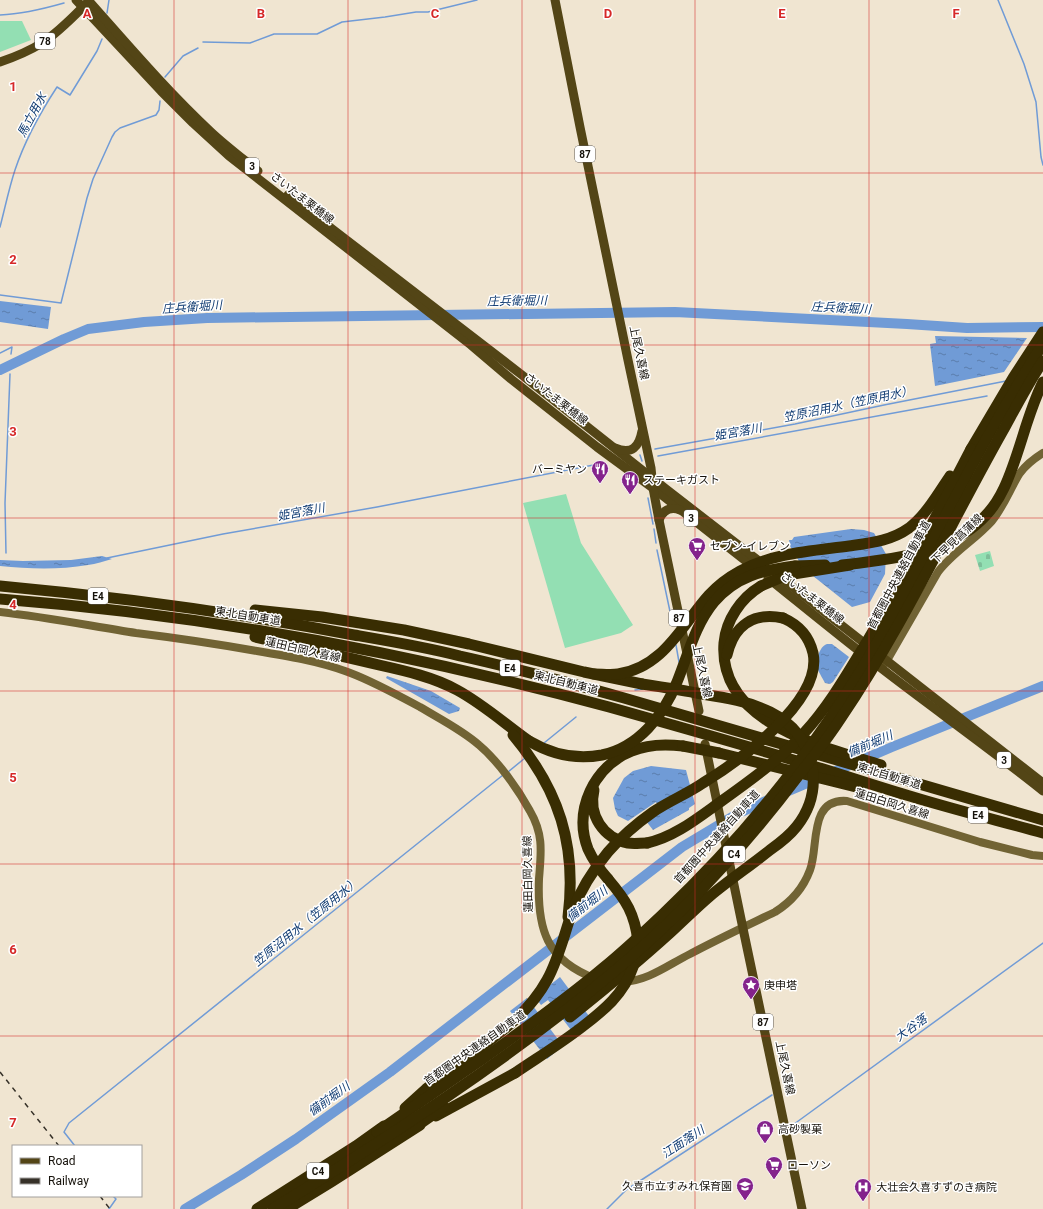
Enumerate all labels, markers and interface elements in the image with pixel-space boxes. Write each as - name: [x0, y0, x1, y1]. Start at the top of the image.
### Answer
- text: A: [83, 6, 92, 21]
- text: B: [257, 6, 265, 21]
- text: C: [431, 6, 440, 21]
- text: D: [604, 6, 612, 21]
- text: E: [778, 6, 786, 21]
- text: F: [952, 6, 960, 21]
- road number: 78: [35, 33, 55, 49]
- text: 1: [9, 79, 17, 94]
- water label: 馬立用水: [15, 89, 50, 139]
- road number: 87: [575, 146, 595, 162]
- road number: 3: [245, 158, 259, 174]
- street label: さいたま栗橋線: [268, 169, 336, 227]
- text: 2: [9, 252, 17, 267]
- water label: 庄兵衛堀川: [487, 293, 549, 309]
- water label: 庄兵衛堀川: [162, 298, 224, 316]
- water label: 庄兵衛堀川: [811, 299, 873, 317]
- street label: 上尾久喜線: [627, 325, 651, 381]
- street label: さいたま栗橋線: [522, 370, 590, 428]
- water label: 笠原沼用水（笠原用水）: [782, 383, 914, 425]
- water label: 姫宮落川: [713, 421, 765, 443]
- text: 3: [9, 424, 17, 439]
- restaurant icon: バーミヤン: [590, 459, 610, 484]
- place label: バーミヤン: [532, 463, 587, 476]
- restaurant icon: ステーキガスト: [620, 470, 640, 495]
- place label: ステーキガスト: [643, 474, 720, 487]
- water label: 姫宮落川: [276, 500, 328, 523]
- road number: 3: [684, 510, 698, 526]
- street label: 下早見菖蒲線: [929, 511, 985, 567]
- street label: 首都圏中央連絡自動車道: [865, 519, 933, 631]
- supermarket icon: セブン-イレブン: [687, 536, 707, 561]
- place label: セブン-イレブン: [710, 540, 790, 553]
- street label: さいたま栗橋線: [778, 569, 846, 627]
- road number: E4: [88, 588, 108, 604]
- text: 4: [9, 597, 17, 612]
- street label: 東北自動車道: [214, 604, 282, 628]
- road number: 87: [669, 610, 689, 626]
- street label: 蓮田白岡久喜線: [264, 635, 342, 665]
- street label: 上尾久喜線: [690, 643, 714, 699]
- road number: E4: [500, 660, 520, 676]
- street label: 東北自動車道: [532, 669, 600, 697]
- water label: 備前堀川: [845, 727, 897, 760]
- road number: 3: [997, 752, 1011, 768]
- street label: 東北自動車道: [856, 760, 922, 792]
- text: 5: [9, 770, 17, 785]
- street label: 蓮田白岡久喜線: [853, 787, 931, 821]
- street label: 首都圏中央連絡自動車道: [672, 788, 762, 886]
- road number: E4: [968, 807, 988, 823]
- street label: 蓮田白岡久喜線: [521, 835, 535, 913]
- road number: C4: [723, 846, 745, 862]
- water label: 笠原沼用水（笠原用水）: [250, 875, 362, 969]
- water label: 備前堀川: [564, 882, 612, 924]
- text: 6: [9, 942, 17, 957]
- place icon: 庚申塔: [741, 975, 761, 1000]
- place label: 庚申塔: [764, 979, 797, 992]
- street label: 首都圏中央連絡自動車道: [422, 1008, 528, 1088]
- water label: 大谷落: [892, 1011, 931, 1044]
- road number: 87: [753, 1014, 773, 1030]
- street label: 上尾久喜線: [773, 1040, 797, 1096]
- water label: 備前堀川: [305, 1078, 354, 1119]
- text: 7: [9, 1115, 17, 1130]
- shop icon: 高砂製菓: [755, 1119, 775, 1144]
- water label: 江面落川: [659, 1122, 709, 1161]
- place label: 高砂製菓: [778, 1123, 822, 1136]
- legend: [12, 1145, 142, 1197]
- text: Road: [48, 1154, 76, 1168]
- supermarket icon: ローソン: [764, 1155, 784, 1180]
- place label: ローソン: [787, 1159, 831, 1172]
- road number: C4: [307, 1163, 329, 1179]
- text: Railway: [48, 1174, 89, 1188]
- school or university icon: 久喜市立すみれ保育園: [735, 1176, 755, 1201]
- hospital icon: 大壮会久喜すずのき病院: [853, 1177, 873, 1202]
- place label: 久喜市立すみれ保育園: [622, 1180, 732, 1193]
- place label: 大壮会久喜すずのき病院: [876, 1181, 997, 1194]

